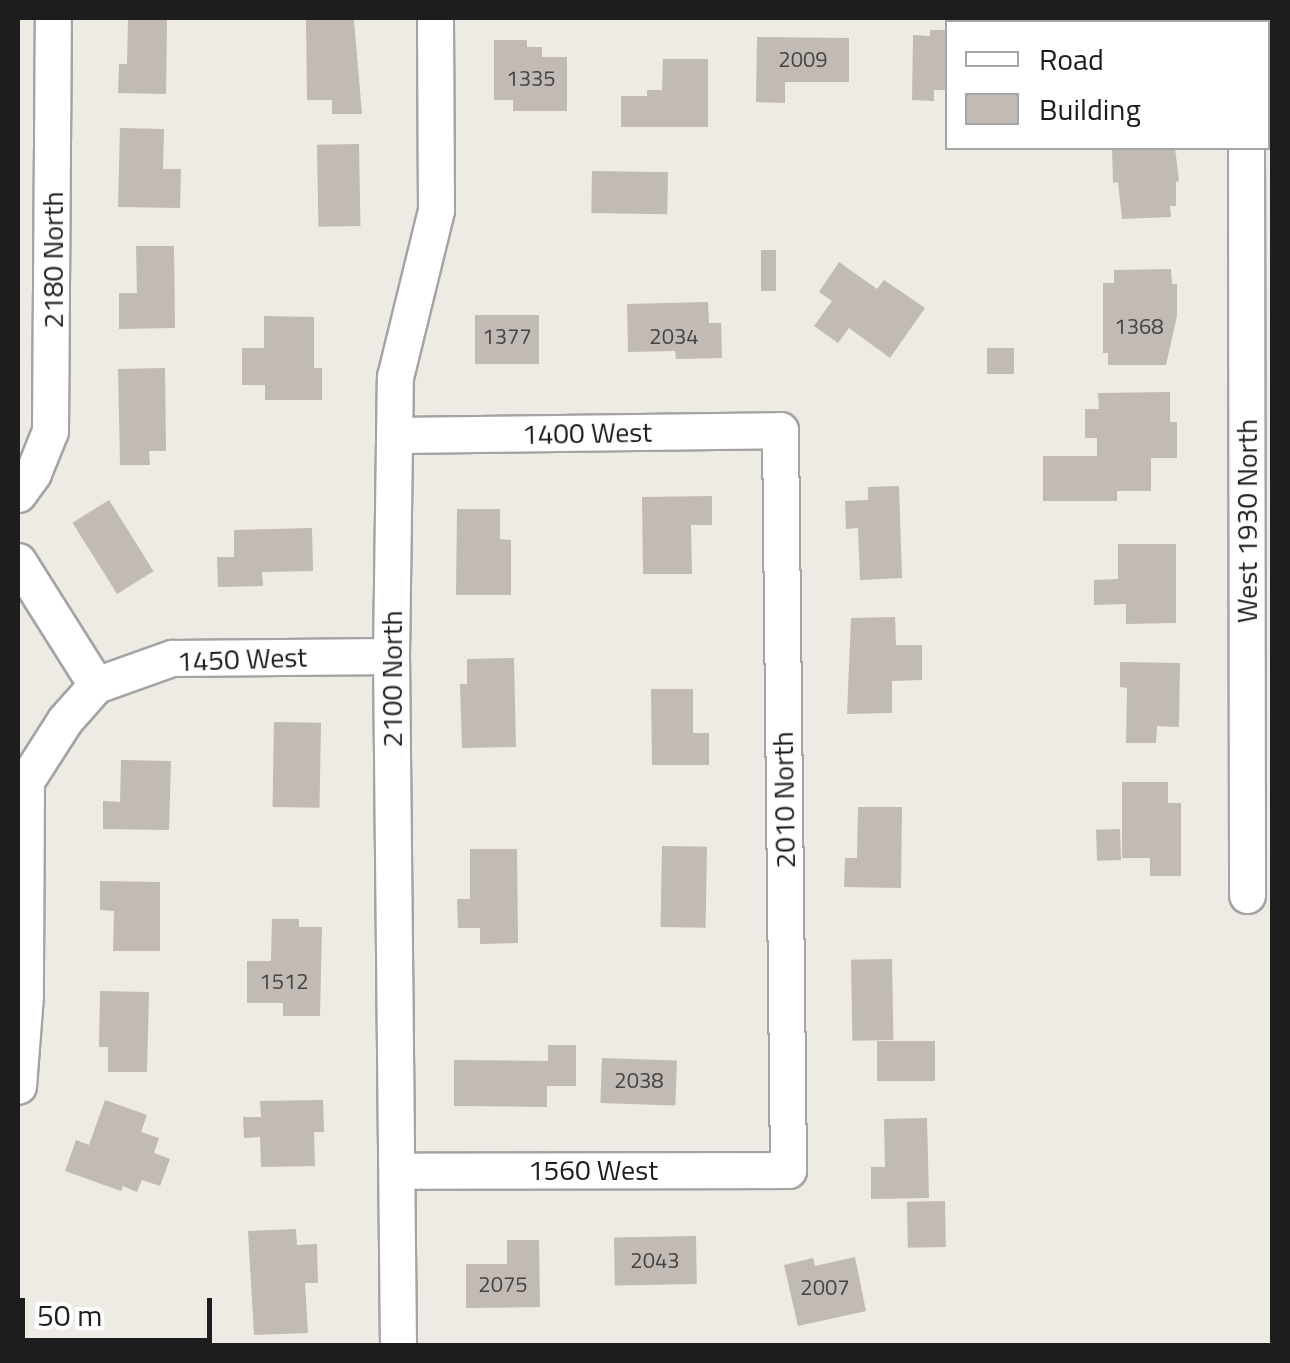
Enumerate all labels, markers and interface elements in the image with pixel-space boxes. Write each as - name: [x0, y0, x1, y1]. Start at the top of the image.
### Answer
- legend: [945, 20, 1270, 150]
- text: Road: [1039, 36, 1104, 82]
- house number: 2009: [778, 47, 828, 73]
- house number: 1335: [506, 66, 556, 92]
- text: Building: [1039, 86, 1141, 132]
- street label: 2180 North: [36, 191, 70, 329]
- house number: 1368: [1114, 314, 1164, 340]
- house number: 1377: [482, 324, 532, 350]
- house number: 2034: [649, 324, 699, 350]
- street label: 1400 West: [522, 415, 652, 451]
- street label: West 1930 North: [1230, 419, 1264, 623]
- street label: 2100 North: [375, 610, 409, 748]
- street label: 1450 West: [176, 640, 308, 678]
- street label: 2010 North: [766, 731, 802, 869]
- house number: 1512: [259, 969, 309, 995]
- house number: 2038: [614, 1068, 664, 1094]
- street label: 1560 West: [528, 1153, 658, 1187]
- house number: 2043: [630, 1248, 680, 1274]
- house number: 2075: [478, 1272, 528, 1298]
- house number: 2007: [800, 1275, 850, 1301]
- scale bar: [25, 1278, 218, 1340]
- text: 50 m: [37, 1292, 102, 1338]

